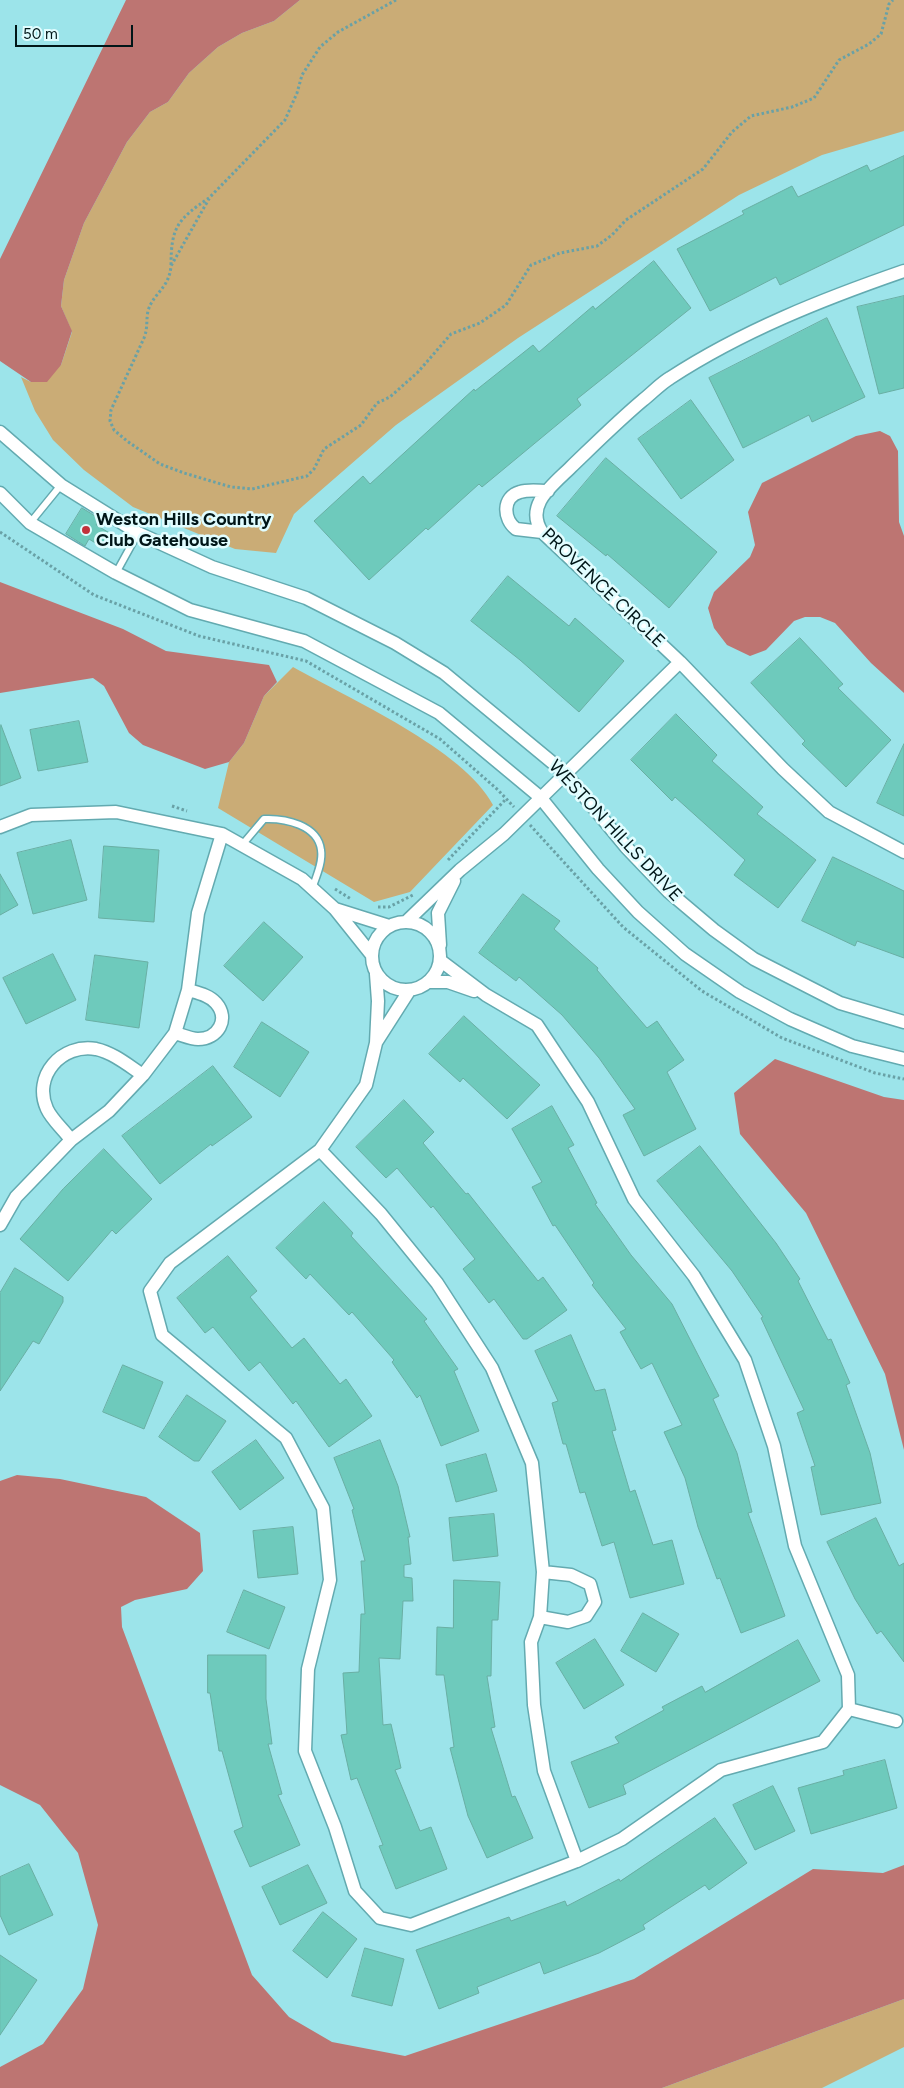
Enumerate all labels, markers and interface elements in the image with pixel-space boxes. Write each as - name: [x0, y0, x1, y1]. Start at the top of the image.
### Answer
- scale bar: [18, 15, 135, 47]
- text: 50 m: [23, 25, 58, 43]
- place label: Weston Hills Country Club Gatehouse: [96, 509, 271, 552]
- marker: Weston Hills Country Club Gatehouse: [80, 524, 92, 536]
- street label: PROVENCE CIRCLE: [537, 524, 669, 652]
- street label: WESTON HILLS DRIVE: [544, 756, 686, 906]

